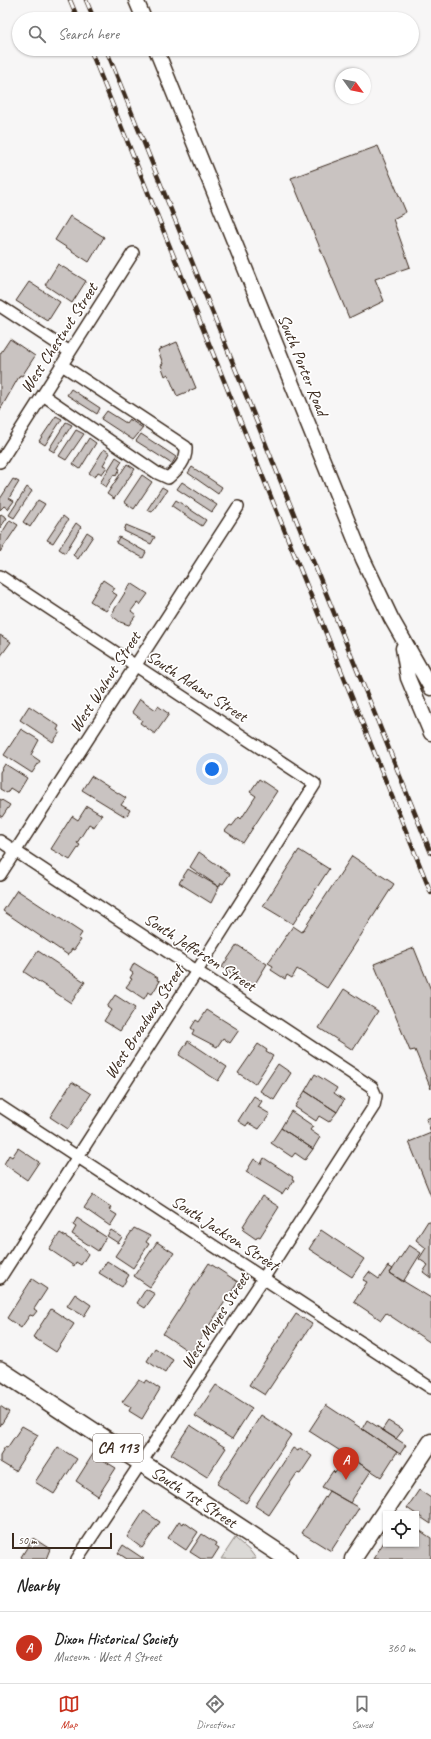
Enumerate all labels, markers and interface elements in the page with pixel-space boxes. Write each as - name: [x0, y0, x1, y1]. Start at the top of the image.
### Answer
- search box: [12, 12, 419, 56]
- icon: search: [26, 23, 48, 45]
- text: Search here: [58, 25, 119, 44]
- north arrow: [335, 68, 371, 104]
- street label: West Chestnut Street: [16, 277, 104, 397]
- street label: South Porter Road: [273, 311, 334, 421]
- street label: West Walnut Street: [65, 626, 147, 736]
- street label: South Adams Street: [143, 646, 253, 728]
- your location: [202, 759, 222, 779]
- street label: South Jefferson Street: [140, 908, 262, 997]
- street label: West Broadway Street: [99, 959, 190, 1083]
- street label: South Jackson Street: [168, 1191, 284, 1277]
- street label: West Mayes Street: [176, 1267, 255, 1373]
- road number: CA 113: [93, 1434, 143, 1462]
- pin: A: [333, 1447, 359, 1480]
- street label: South 1st Street: [147, 1462, 243, 1534]
- map controls: [383, 1511, 419, 1547]
- button: locate: [383, 1511, 419, 1547]
- scale bar: [12, 1531, 112, 1550]
- text: 50 m: [18, 1533, 37, 1547]
- text: Nearby: [16, 1575, 59, 1596]
- text: Dixon Historical Society: [54, 1630, 177, 1649]
- text: A: [26, 1640, 32, 1656]
- text: 360 m: [387, 1640, 415, 1656]
- text: Museum · West A Street: [54, 1649, 162, 1665]
- tab: Map: [58, 1693, 80, 1731]
- tab: Directions: [196, 1693, 235, 1731]
- tab: Saved: [351, 1693, 373, 1731]

